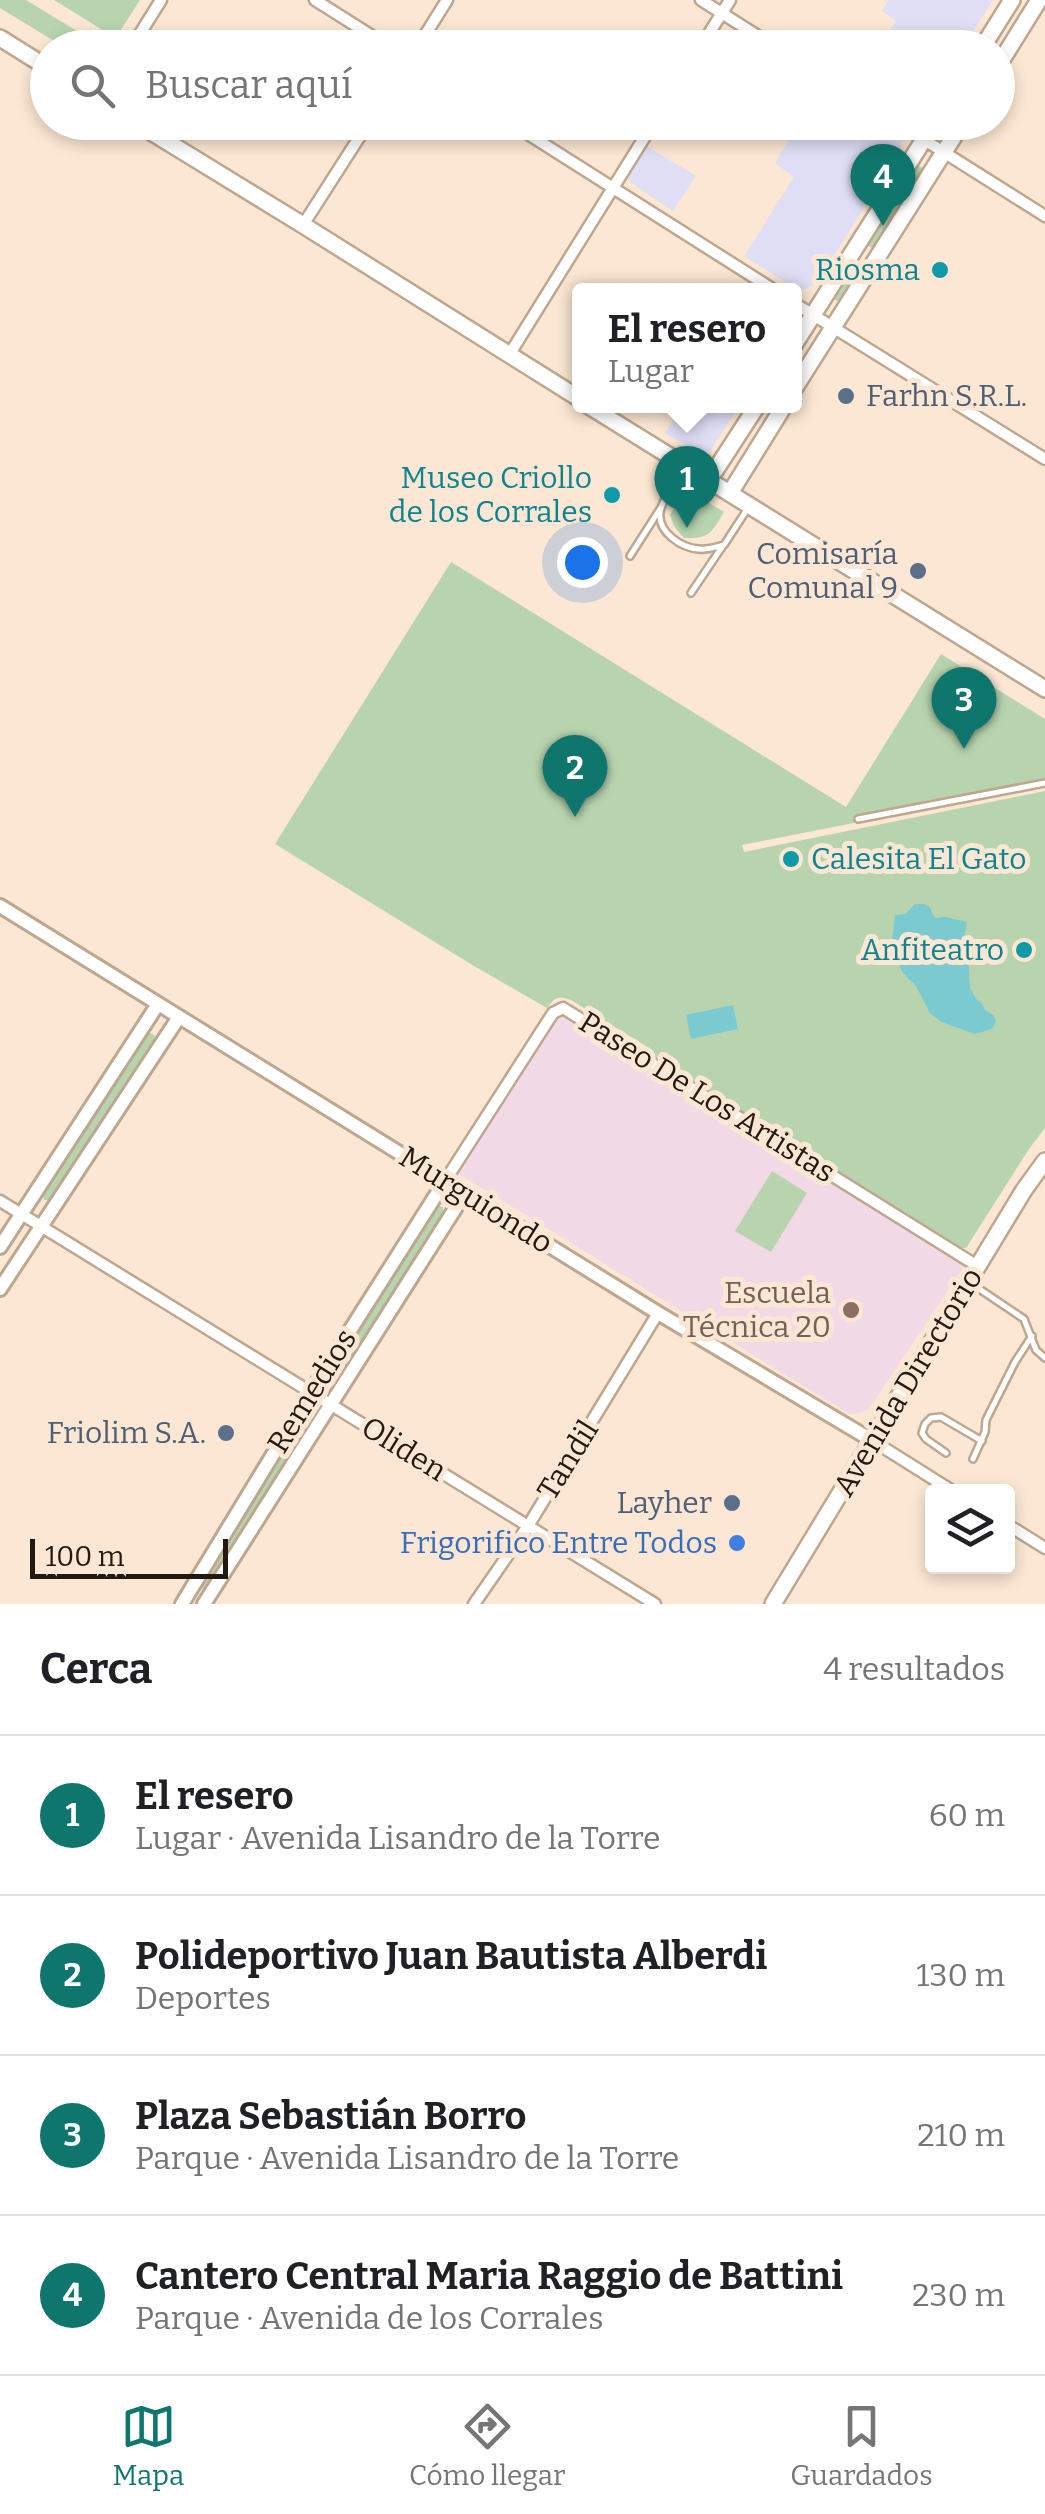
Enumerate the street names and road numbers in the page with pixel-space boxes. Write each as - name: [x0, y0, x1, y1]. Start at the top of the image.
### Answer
- street label: Paseo De Los Artistas: [573, 1004, 841, 1190]
- street label: Murguiondo: [393, 1139, 559, 1261]
- street label: Avenida Directorio: [826, 1261, 990, 1503]
- street label: Remedios: [260, 1323, 364, 1459]
- street label: Oliden: [355, 1409, 453, 1489]
- street label: Tandil: [530, 1414, 606, 1506]

